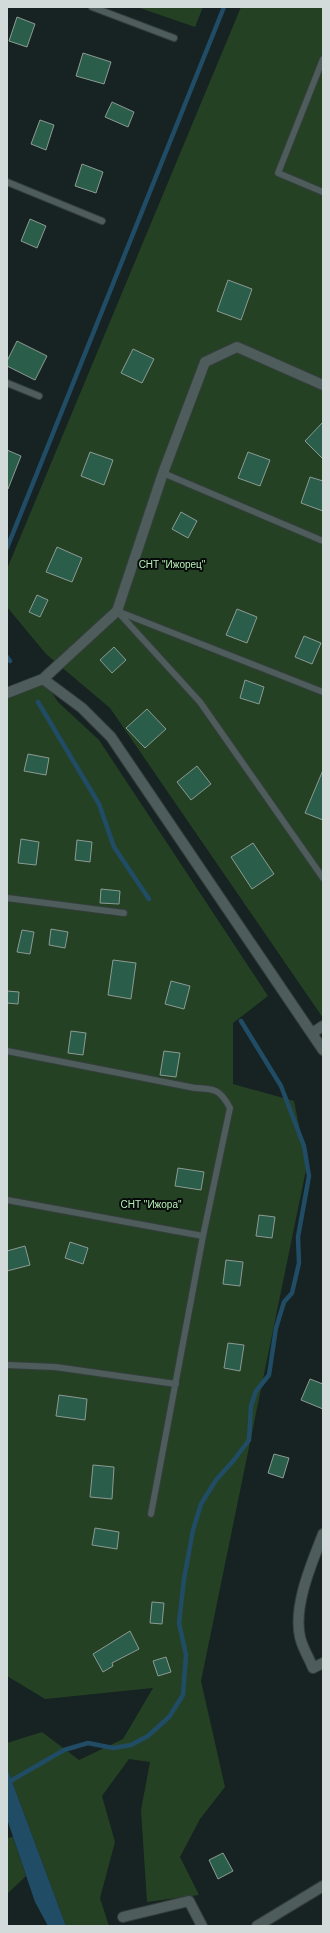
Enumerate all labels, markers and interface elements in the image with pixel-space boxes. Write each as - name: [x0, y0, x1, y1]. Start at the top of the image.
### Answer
- park label: СНТ "Ижорец": [139, 559, 206, 570]
- park label: СНТ "Ижора": [121, 1199, 182, 1210]

